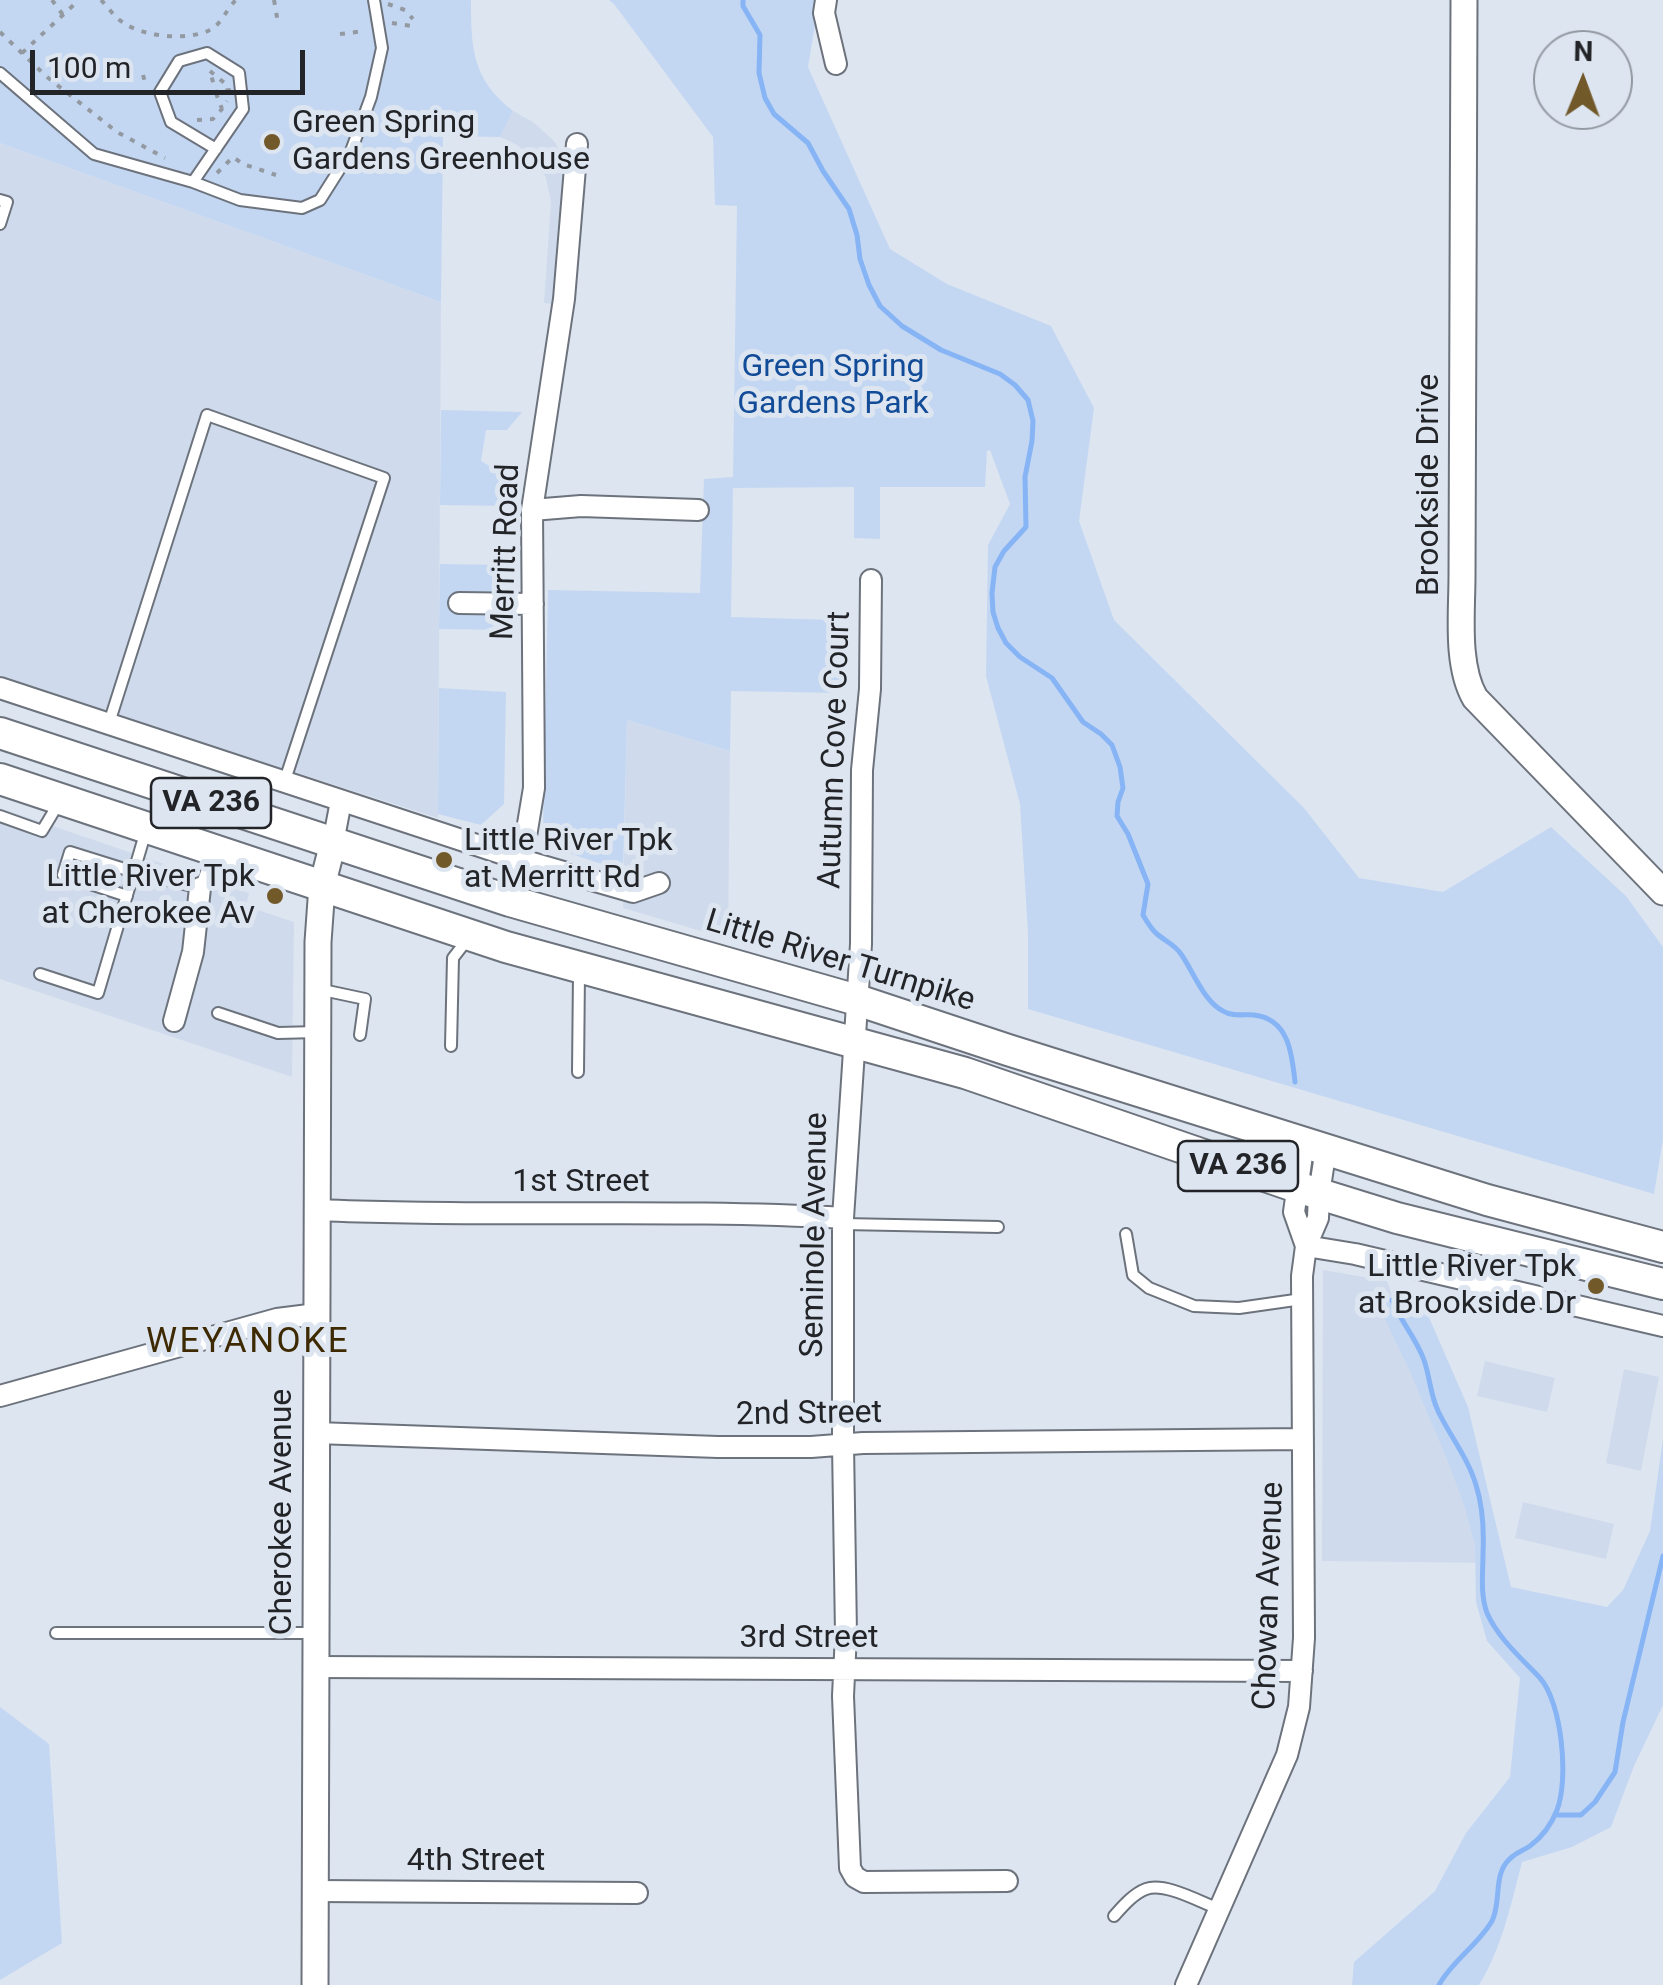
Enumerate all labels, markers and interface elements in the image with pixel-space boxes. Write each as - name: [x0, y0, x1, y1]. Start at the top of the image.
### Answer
- scale bar: [35, 30, 310, 92]
- north arrow: [1533, 30, 1633, 130]
- text: N: [1573, 35, 1594, 68]
- text: 100 m: [47, 50, 131, 85]
- place label: Green Spring Gardens Greenhouse: [292, 105, 590, 180]
- marker: Green Spring Gardens Greenhouse: [261, 131, 283, 153]
- park label: Green Spring Gardens Park: [737, 349, 929, 424]
- street label: Brookside Drive: [1411, 374, 1449, 596]
- street label: Merritt Road: [485, 463, 529, 641]
- street label: Autumn Cove Court: [812, 610, 860, 890]
- road number: VA 236: [151, 778, 271, 828]
- place label: Little River Tpk at Merritt Rd: [464, 823, 673, 898]
- marker: Little River Tpk at Merritt Rd: [433, 849, 455, 871]
- place label: Little River Tpk at Cherokee Av: [42, 859, 255, 934]
- marker: Little River Tpk at Cherokee Av: [264, 885, 286, 907]
- street label: Little River Turnpike: [701, 903, 979, 1021]
- street label: Seminole Avenue: [795, 1112, 837, 1358]
- road number: VA 236: [1178, 1141, 1298, 1191]
- street label: 1st Street: [512, 1164, 650, 1202]
- place label: Little River Tpk at Brookside Dr: [1358, 1249, 1576, 1324]
- marker: Little River Tpk at Brookside Dr: [1585, 1275, 1607, 1297]
- district label: WEYANOKE: [146, 1322, 350, 1364]
- street label: Cherokee Avenue: [264, 1389, 302, 1635]
- street label: 2nd Street: [736, 1395, 882, 1435]
- street label: Chowan Avenue: [1247, 1481, 1293, 1711]
- street label: 3rd Street: [740, 1620, 878, 1658]
- street label: 4th Street: [407, 1843, 545, 1881]

